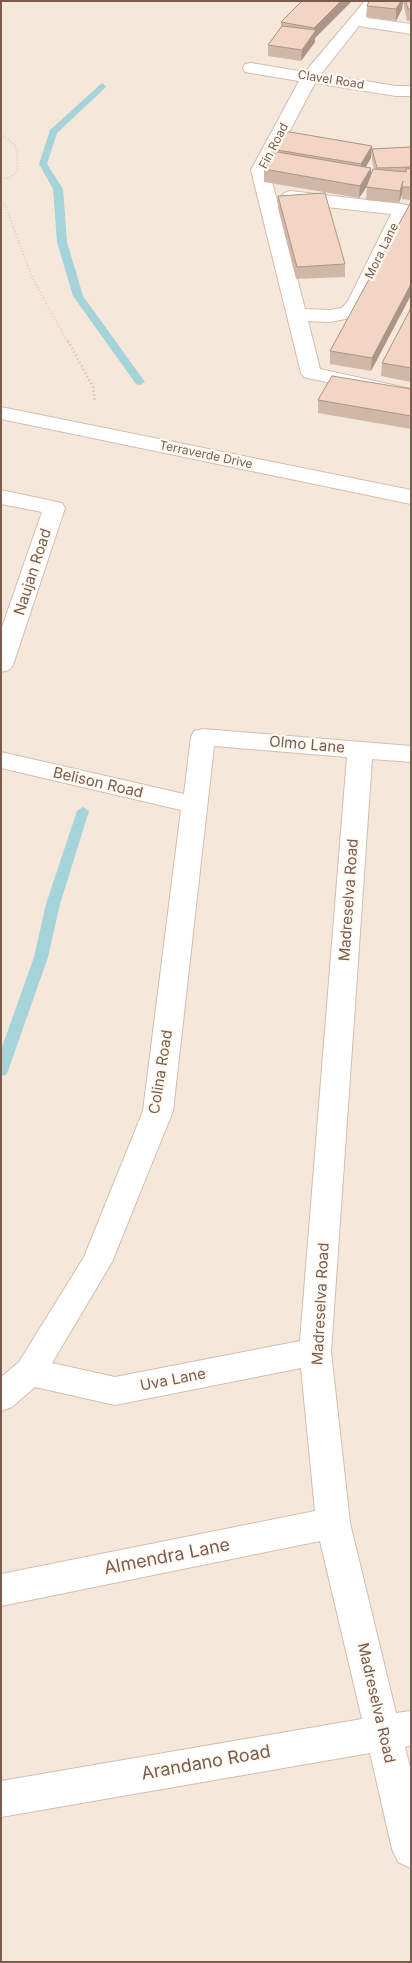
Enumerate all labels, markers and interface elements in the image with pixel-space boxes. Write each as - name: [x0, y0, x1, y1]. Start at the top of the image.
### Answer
- street label: Clavel Road: [297, 68, 365, 92]
- street label: Fin Road: [256, 121, 292, 171]
- street label: Mora Lane: [362, 221, 402, 281]
- street label: Terraverde Drive: [158, 438, 254, 472]
- street label: Naujan Road: [11, 526, 55, 618]
- street label: Olmo Lane: [268, 733, 346, 757]
- street label: Belison Road: [51, 764, 145, 802]
- street label: Madreselva Road: [336, 838, 362, 962]
- street label: Colina Road: [145, 1029, 177, 1115]
- street label: Madreselva Road: [309, 1242, 333, 1366]
- street label: Uva Lane: [139, 1365, 207, 1395]
- street label: Almendra Lane: [102, 1534, 232, 1580]
- street label: Madreselva Road: [353, 1641, 399, 1765]
- street label: Arandano Road: [140, 1741, 272, 1785]

